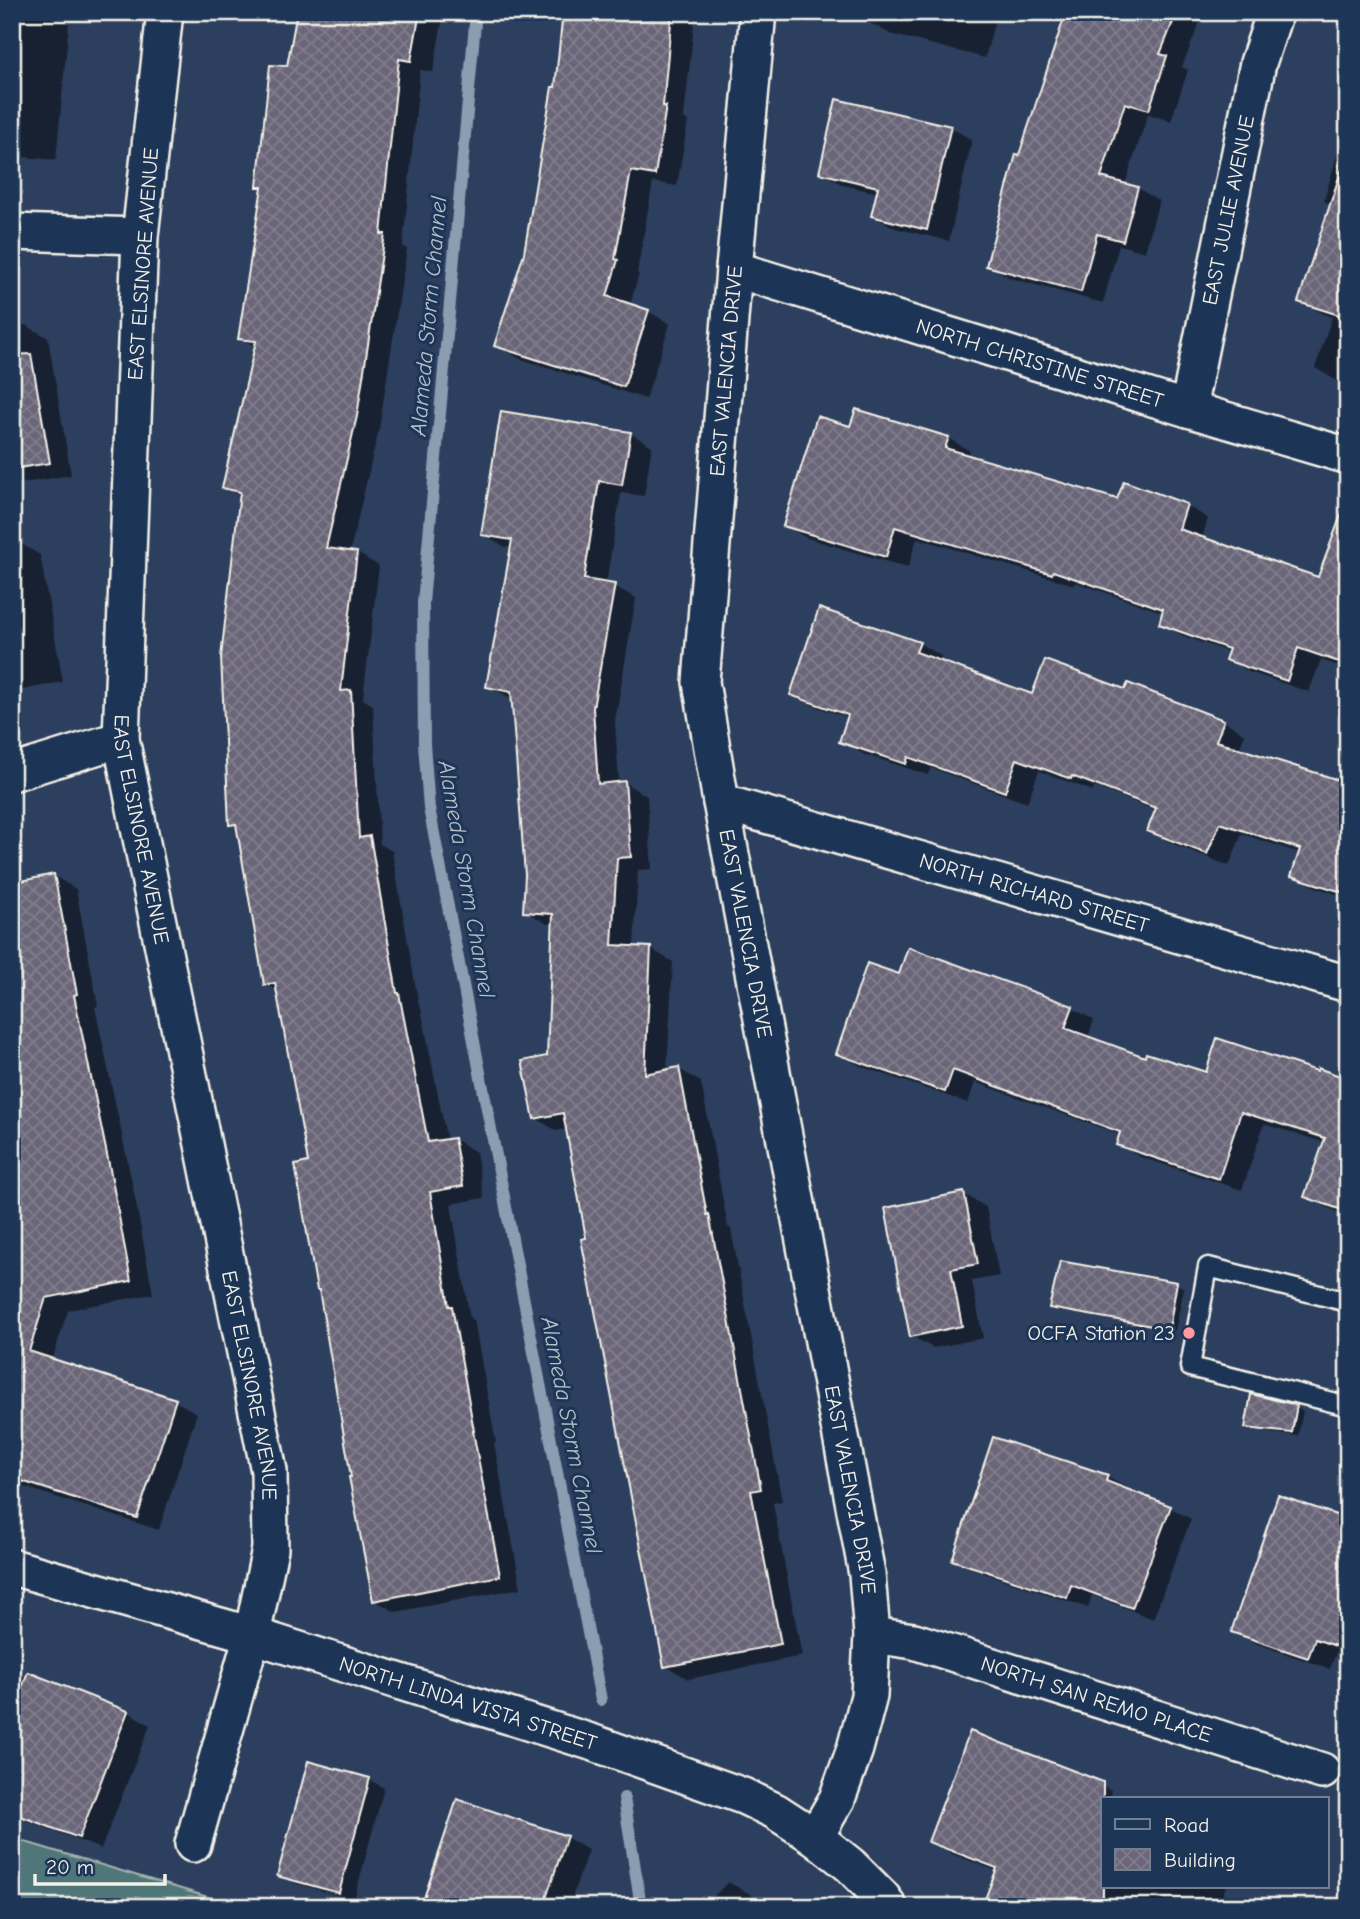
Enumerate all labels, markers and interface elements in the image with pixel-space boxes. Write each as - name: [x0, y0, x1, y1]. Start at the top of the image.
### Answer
- street label: EAST JULIE AVENUE: [1197, 113, 1259, 307]
- street label: EAST ELSINORE AVENUE: [123, 147, 163, 381]
- water label: Alameda Storm Channel: [404, 194, 453, 438]
- street label: EAST VALENCIA DRIVE: [705, 264, 747, 478]
- street label: NORTH CHRISTINE STREET: [913, 314, 1166, 413]
- street label: EAST ELSINORE AVENUE: [109, 714, 174, 946]
- water label: Alameda Storm Channel: [432, 757, 501, 1001]
- street label: EAST VALENCIA DRIVE: [714, 827, 777, 1040]
- street label: NORTH RICHARD STREET: [917, 848, 1152, 938]
- street label: EAST ELSINORE AVENUE: [217, 1268, 281, 1500]
- water label: Alameda Storm Channel: [535, 1313, 608, 1557]
- place label: OCFA Station 23: [1028, 1321, 1175, 1345]
- marker: OCFA Station 23: [1181, 1325, 1197, 1341]
- street label: EAST VALENCIA DRIVE: [820, 1383, 881, 1595]
- street label: NORTH LINDA VISTA STREET: [336, 1651, 600, 1755]
- street label: NORTH SAN REMO PLACE: [978, 1651, 1215, 1747]
- legend: [1101, 1797, 1328, 1888]
- text: Road: [1164, 1813, 1209, 1837]
- scale bar: [35, 1842, 164, 1886]
- text: Building: [1164, 1848, 1236, 1872]
- text: 20 m: [46, 1855, 94, 1879]

